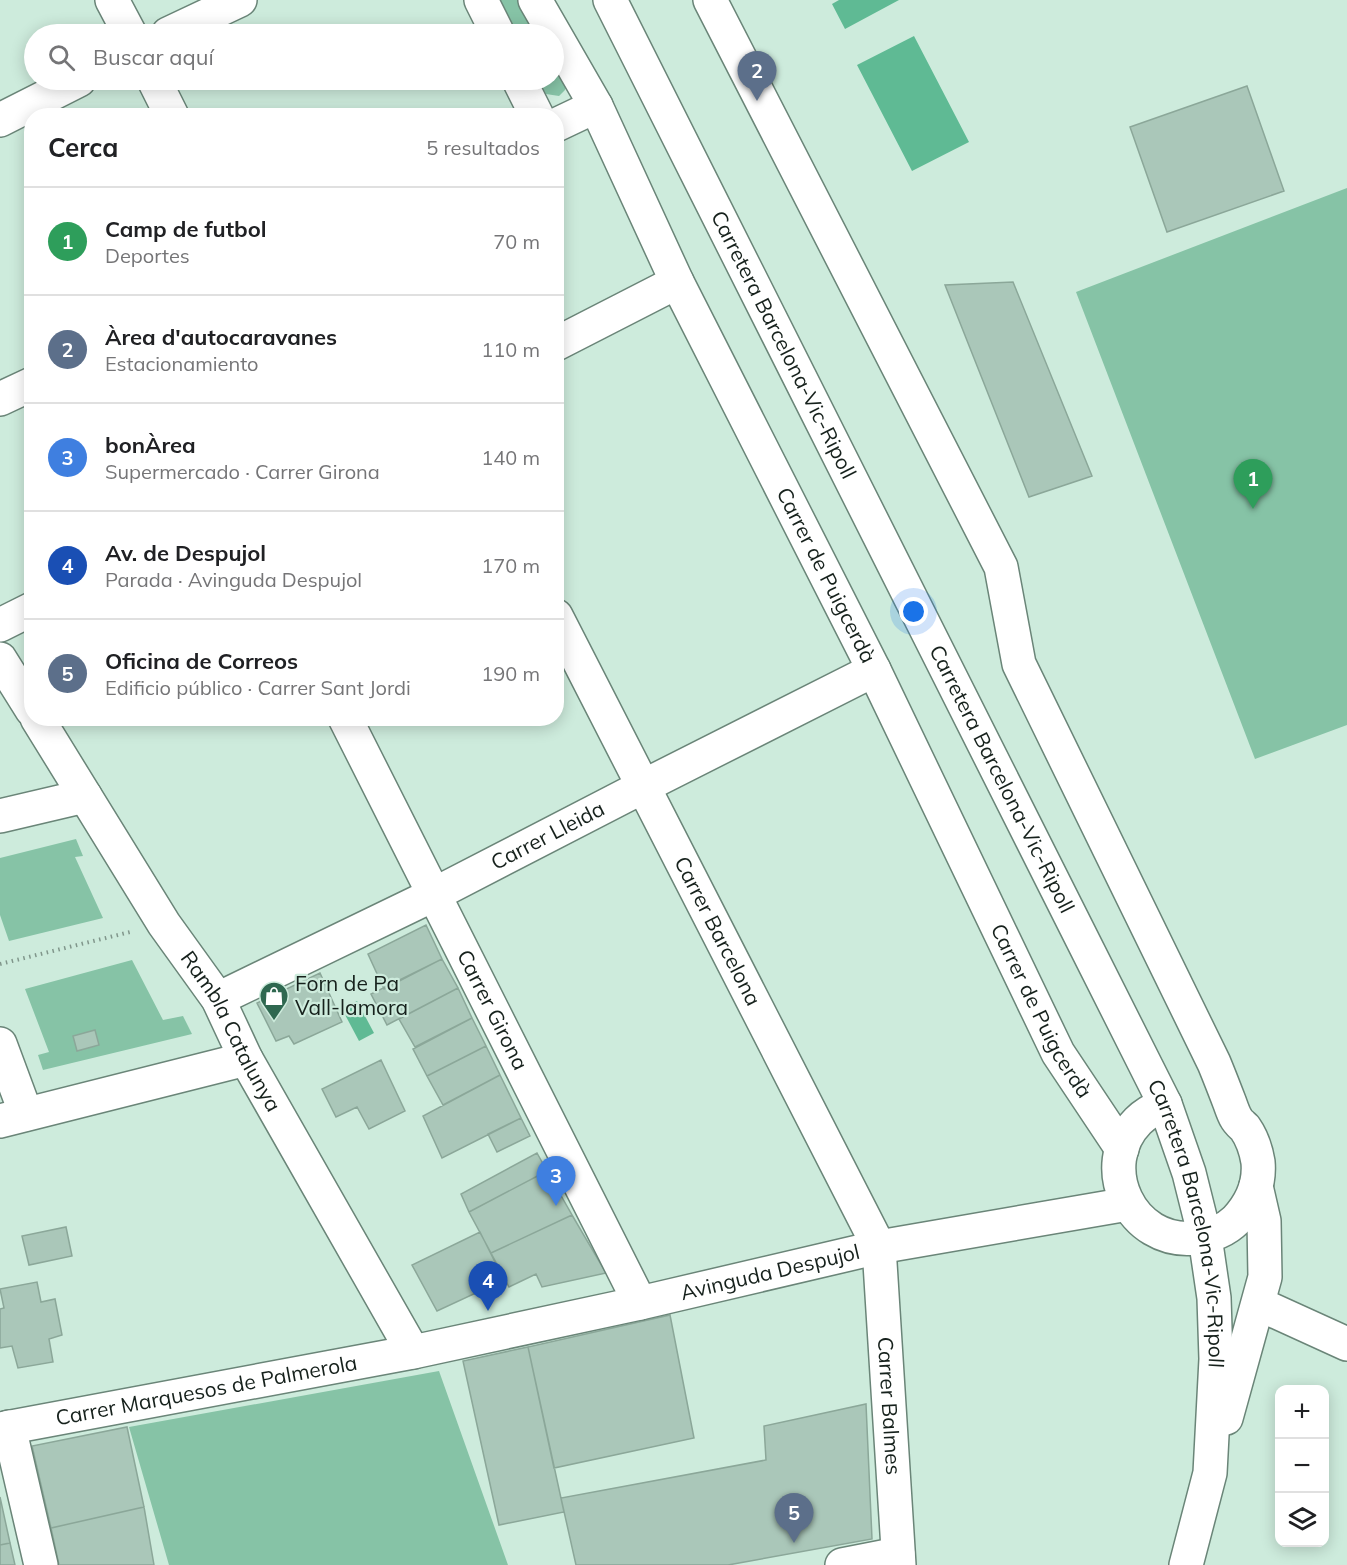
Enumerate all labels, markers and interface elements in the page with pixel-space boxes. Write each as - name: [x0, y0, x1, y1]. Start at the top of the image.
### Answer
- search box: [24, 24, 564, 90]
- icon: search: [45, 41, 78, 74]
- text: Buscar aquí: [93, 43, 214, 71]
- pin: 2: [738, 51, 777, 101]
- text: Cerca: [48, 131, 118, 164]
- text: 5 resultados: [426, 135, 540, 160]
- street label: Carretera Barcelona-Vic-Ripoll: [706, 206, 862, 483]
- text: Camp de futbol: [105, 215, 266, 243]
- text: 1: [62, 229, 74, 254]
- text: 70 m: [493, 229, 540, 254]
- text: Deportes: [105, 243, 190, 268]
- text: Àrea d'autocaravanes: [105, 323, 337, 351]
- text: 2: [62, 337, 74, 362]
- text: 110 m: [481, 337, 540, 362]
- text: Estacionamiento: [105, 351, 258, 376]
- text: bonÀrea: [105, 431, 196, 459]
- text: 3: [62, 445, 74, 470]
- text: 140 m: [481, 445, 540, 470]
- text: Supermercado · Carrer Girona: [105, 459, 380, 484]
- pin: 1: [1234, 460, 1272, 509]
- street label: Carrer de Puigcerdà: [771, 483, 882, 667]
- text: Av. de Despujol: [105, 539, 266, 567]
- text: 4: [62, 553, 74, 578]
- text: 170 m: [481, 553, 540, 578]
- text: Parada · Avinguda Despujol: [105, 567, 362, 592]
- your location: [899, 597, 928, 626]
- street label: Carretera Barcelona-Vic-Ripoll: [924, 640, 1081, 917]
- text: Oficina de Correos: [105, 647, 298, 675]
- text: 5: [62, 661, 74, 686]
- text: 190 m: [481, 661, 540, 686]
- text: Edificio público · Carrer Sant Jordi: [105, 675, 411, 700]
- street label: Carrer Lleida: [486, 795, 609, 875]
- street label: Carrer Barcelona: [669, 852, 767, 1010]
- street label: Carrer de Puigcerdà: [986, 919, 1098, 1103]
- street label: Carrer Girona: [452, 945, 534, 1074]
- street label: Rambla Catalunya: [176, 946, 287, 1116]
- place label: Forn de Pa Vall-lamora: [295, 970, 408, 1020]
- shop icon: Forn de Pa Vall-lamora: [258, 980, 290, 1022]
- street label: Carretera Barcelona-Vic-Ripoll: [1143, 1075, 1230, 1369]
- pin: 3: [536, 1156, 576, 1206]
- street label: Avinguda Despujol: [678, 1238, 862, 1305]
- pin: 4: [468, 1262, 508, 1311]
- street label: Carrer Balmes: [873, 1336, 907, 1476]
- street label: Carrer Marquesos de Palmerola: [53, 1349, 359, 1430]
- map controls: [1275, 1385, 1329, 1547]
- button: +: [1275, 1385, 1329, 1439]
- button: −: [1275, 1439, 1329, 1493]
- button: layers: [1275, 1493, 1329, 1547]
- pin: 5: [774, 1494, 814, 1543]

